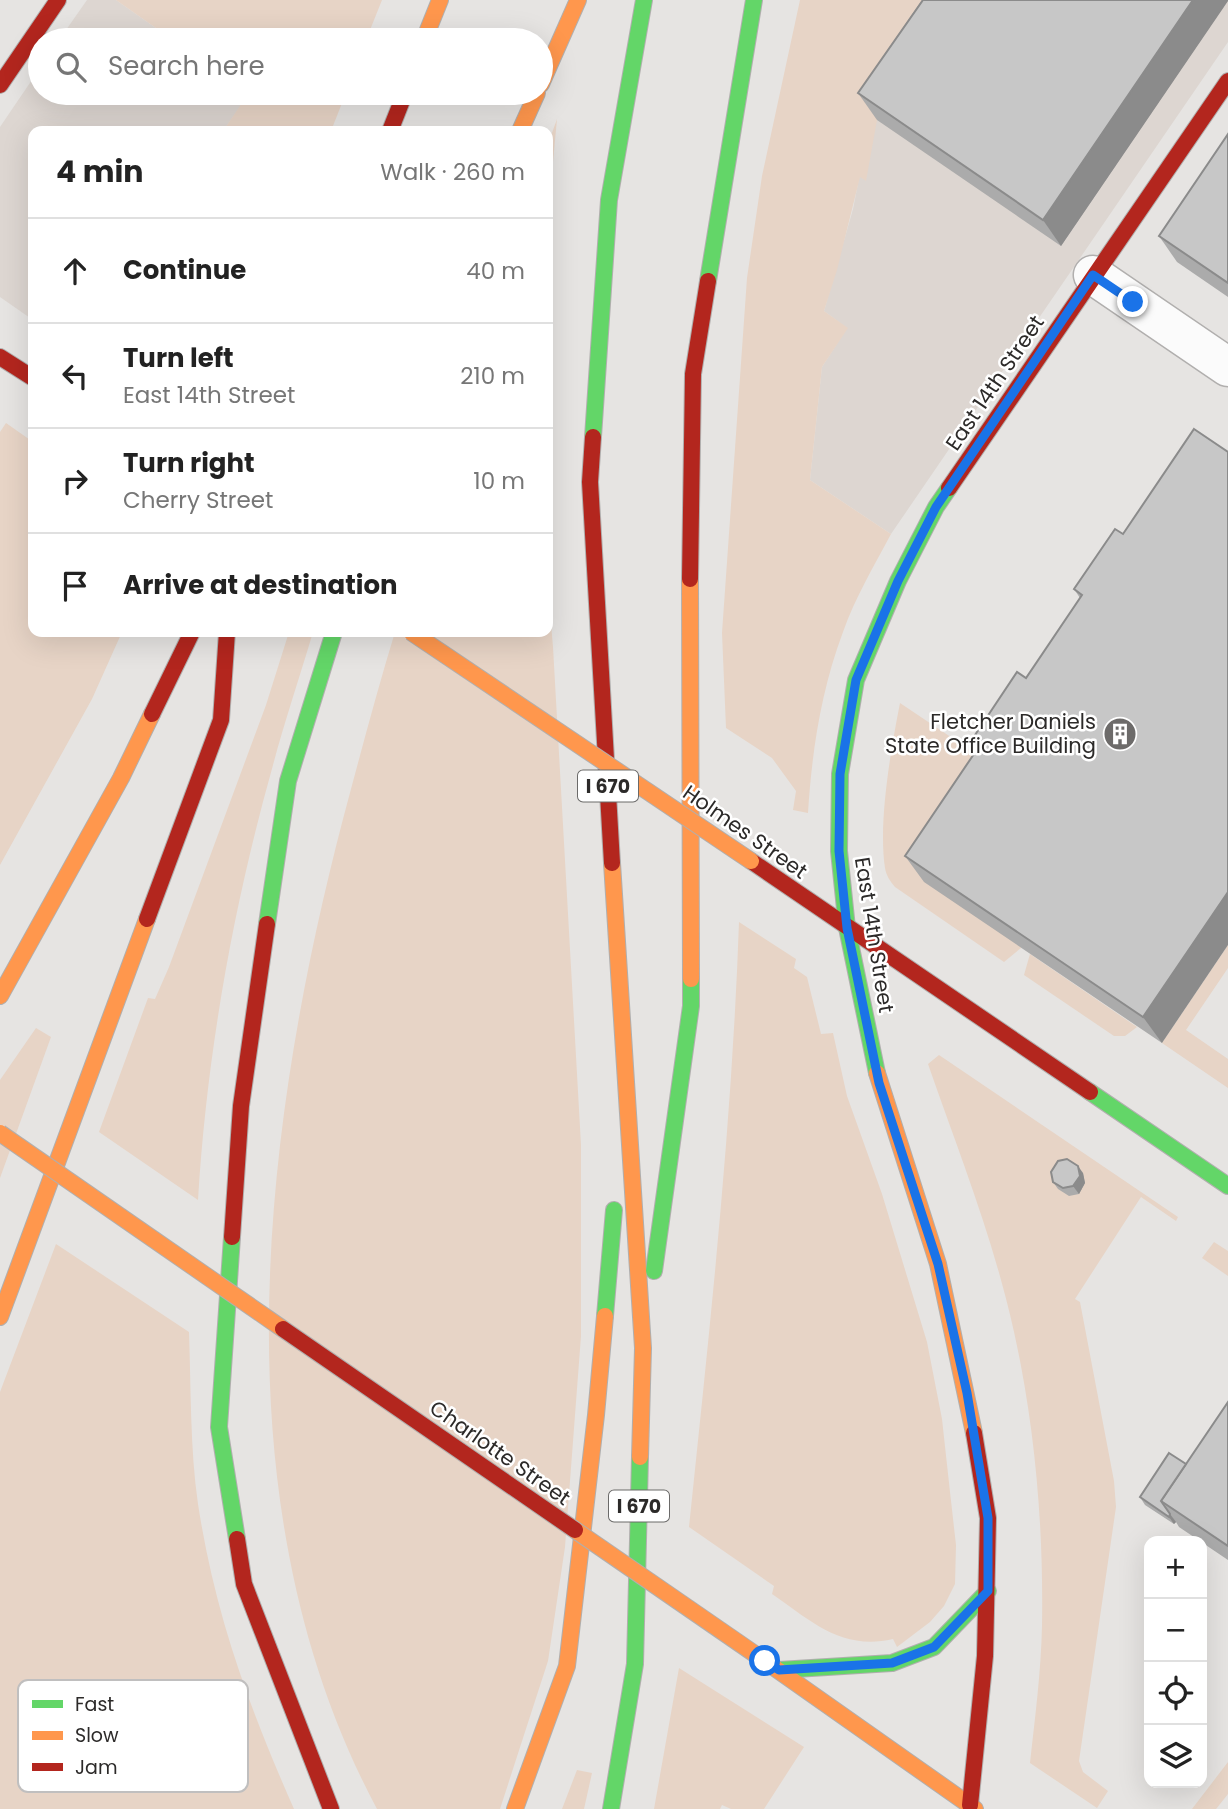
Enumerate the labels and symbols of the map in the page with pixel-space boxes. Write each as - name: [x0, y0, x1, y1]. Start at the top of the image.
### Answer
- route end: [1117, 286, 1148, 317]
- street label: East 14th Street: [939, 309, 1051, 456]
- place label: Fletcher Daniels State Office Building: [885, 707, 1096, 760]
- building icon: Fletcher Daniels State Office Building: [1101, 715, 1139, 753]
- road number: I 670: [578, 771, 638, 802]
- street label: Holmes Street: [677, 778, 813, 885]
- street label: East 14th Street: [848, 855, 901, 1015]
- street label: Charlotte Street: [424, 1393, 576, 1512]
- road number: I 670: [609, 1490, 669, 1522]
- route start: [749, 1645, 780, 1676]
- legend: [18, 1680, 248, 1792]
- text: Fast: [75, 1691, 114, 1718]
- text: Slow: [75, 1722, 119, 1749]
- text: Jam: [75, 1754, 117, 1781]

